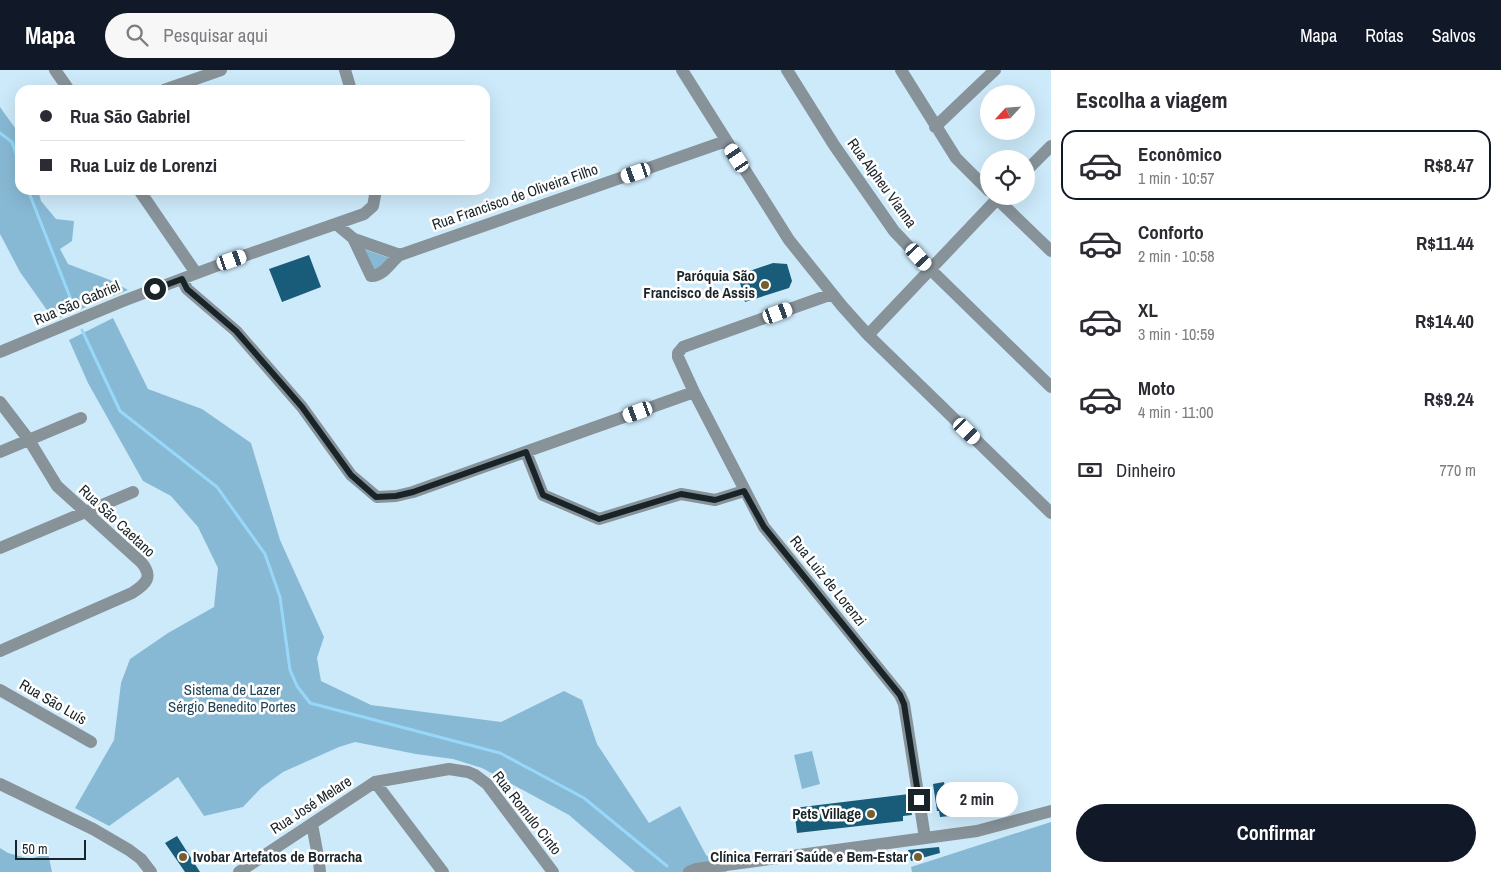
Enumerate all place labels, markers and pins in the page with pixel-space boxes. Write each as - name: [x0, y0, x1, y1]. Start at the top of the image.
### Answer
- place label: Paróquia São Francisco de Assis: [643, 265, 755, 303]
- marker: Paróquia São Francisco de Assis: [759, 279, 771, 291]
- place label: Pets Village: [792, 803, 861, 824]
- marker: Pets Village: [865, 808, 877, 820]
- place label: Ivobar Artefatos de Borracha: [193, 846, 362, 867]
- place label: Clínica Ferrari Saúde e Bem-Estar: [710, 846, 908, 867]
- marker: Ivobar Artefatos de Borracha: [177, 851, 189, 863]
- marker: Clínica Ferrari Saúde e Bem-Estar: [912, 851, 924, 863]

